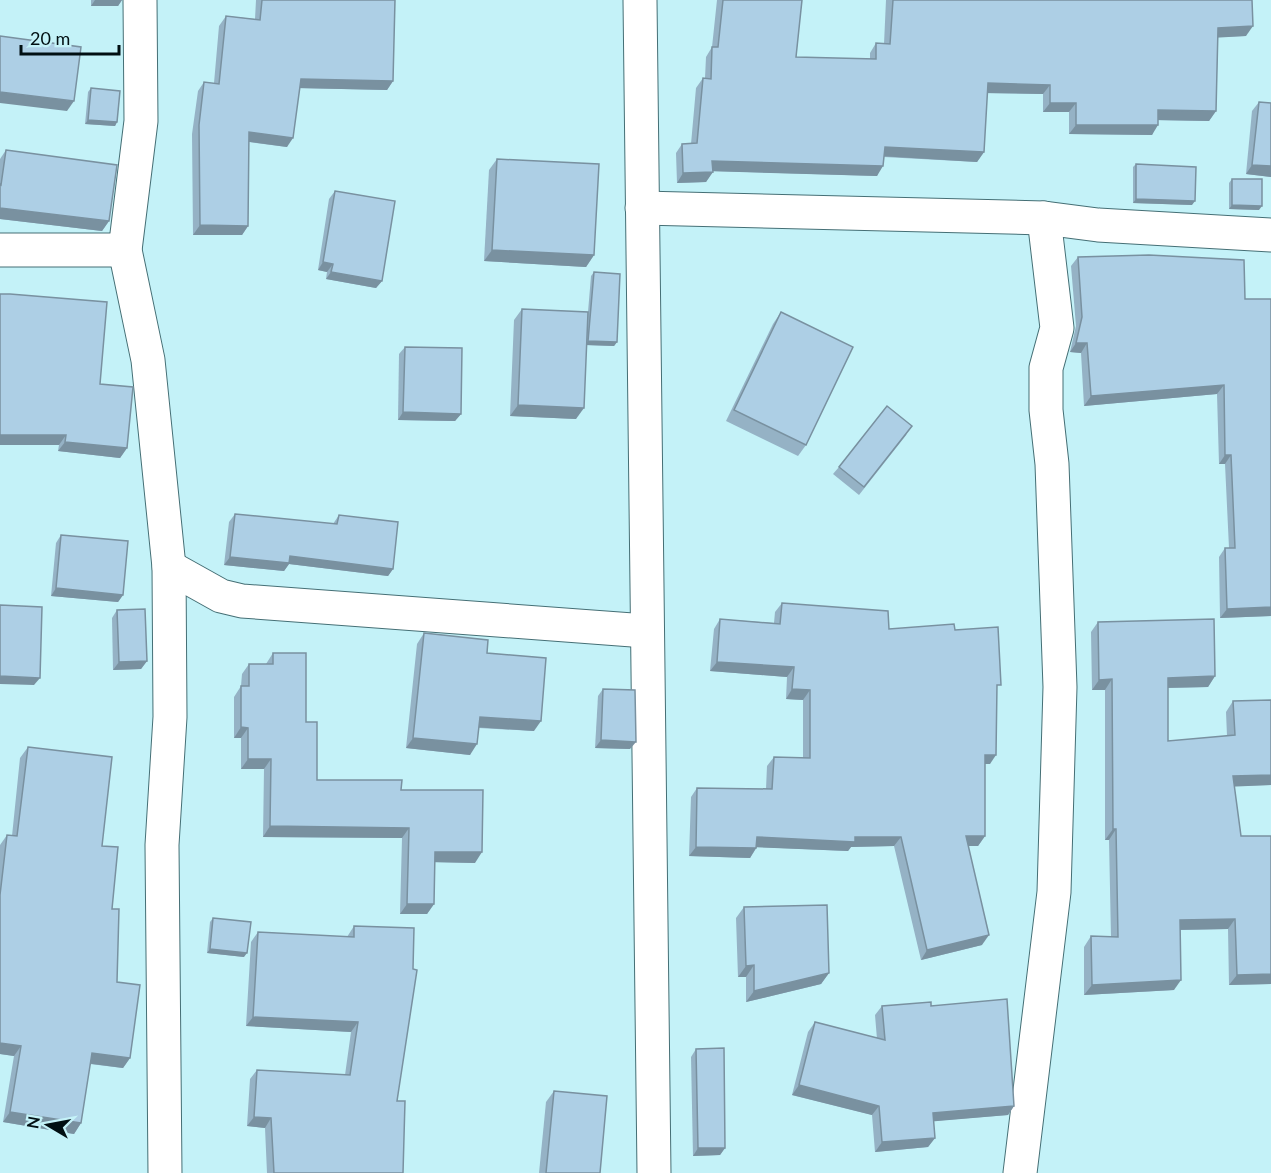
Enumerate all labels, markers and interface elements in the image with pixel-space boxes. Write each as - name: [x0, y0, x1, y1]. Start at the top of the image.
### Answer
- scale bar: [21, 18, 118, 56]
- text: 20 m: [30, 27, 70, 49]
- north arrow: [18, 1095, 78, 1155]
- text: N: [22, 1115, 43, 1130]

